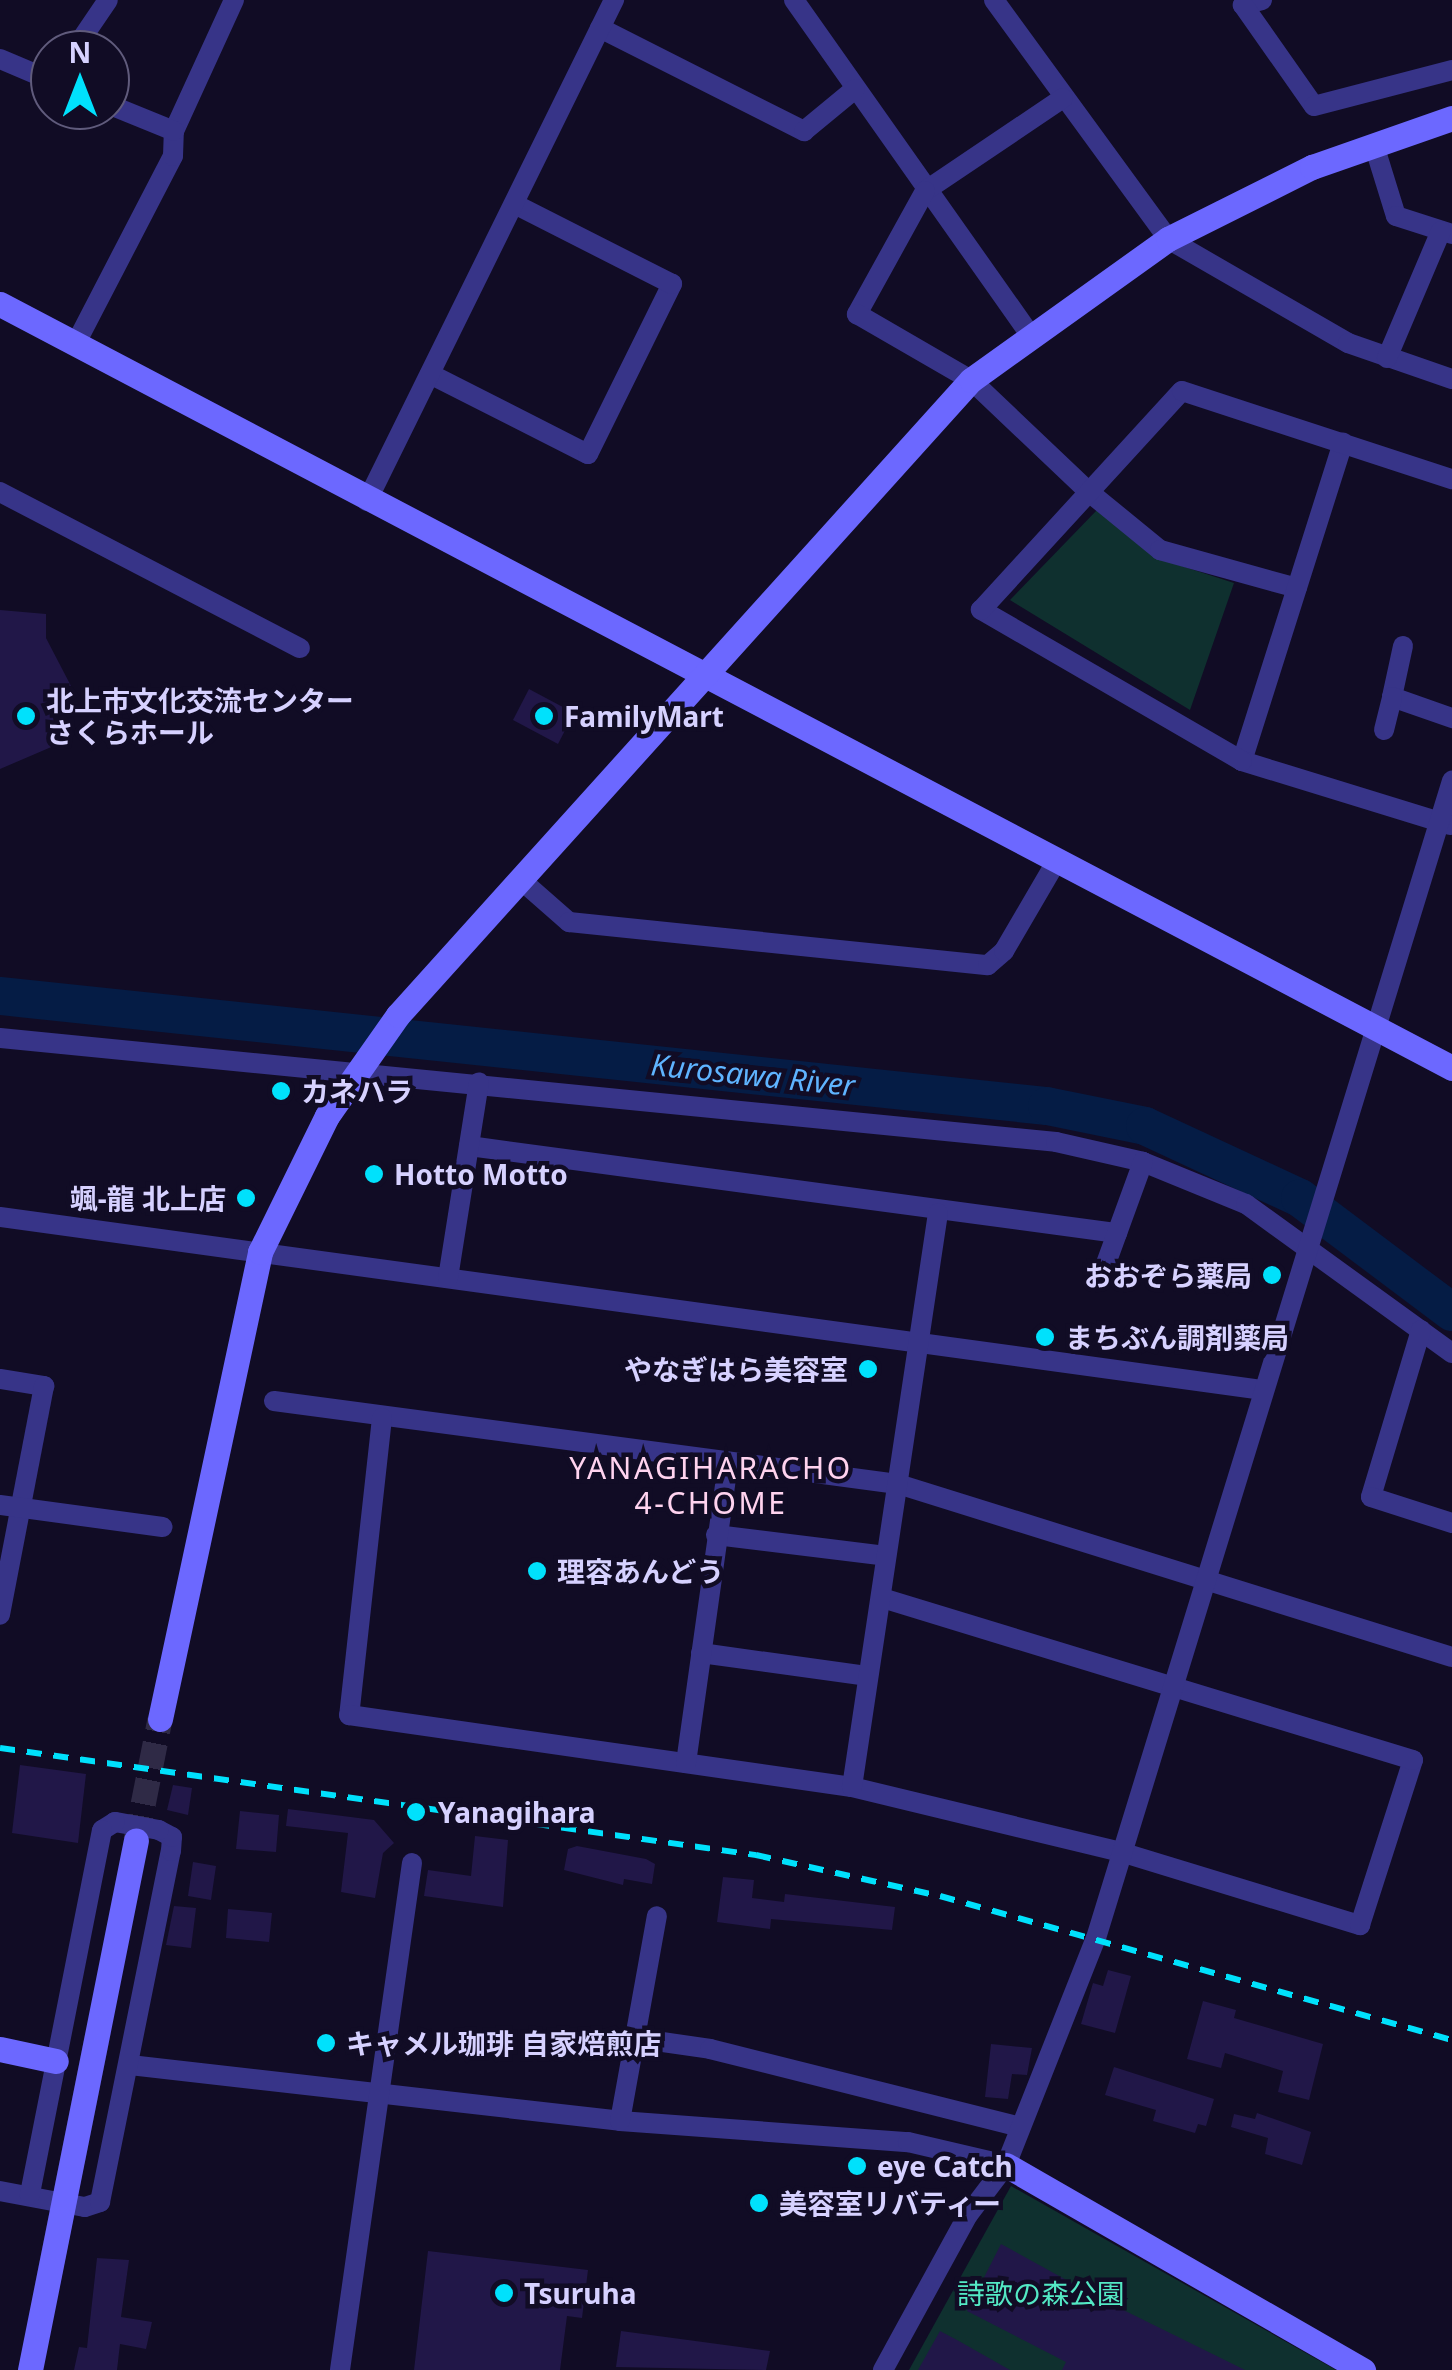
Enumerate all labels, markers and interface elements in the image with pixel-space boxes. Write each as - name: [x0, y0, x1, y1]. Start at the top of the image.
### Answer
- north arrow: [30, 30, 130, 130]
- text: N: [69, 33, 91, 71]
- place label: 北上市文化交流センター さくらホール: [46, 683, 354, 749]
- place label: FamilyMart: [564, 699, 724, 733]
- marker: 北上市文化交流センター さくらホール: [15, 705, 37, 727]
- marker: FamilyMart: [533, 705, 555, 727]
- water label: Kurosawa River: [649, 1046, 857, 1104]
- place label: カネハラ: [301, 1074, 413, 1108]
- marker: カネハラ: [270, 1080, 292, 1102]
- place label: Hotto Motto: [394, 1157, 568, 1191]
- marker: Hotto Motto: [363, 1163, 385, 1185]
- place label: 颯-龍 北上店: [70, 1181, 226, 1215]
- marker: 颯-龍 北上店: [235, 1187, 257, 1209]
- place label: おおぞら薬局: [1084, 1258, 1252, 1292]
- marker: おおぞら薬局: [1261, 1264, 1283, 1286]
- place label: まちぶん調剤薬局: [1065, 1320, 1289, 1354]
- marker: まちぶん調剤薬局: [1034, 1326, 1056, 1348]
- place label: やなぎはら美容室: [624, 1352, 848, 1386]
- marker: やなぎはら美容室: [857, 1358, 879, 1380]
- district label: YANAGIHARACHO 4-CHOME: [569, 1450, 853, 1520]
- place label: 理容あんどう: [557, 1554, 725, 1588]
- marker: 理容あんどう: [526, 1560, 548, 1582]
- place label: Yanagihara: [438, 1795, 596, 1829]
- marker: Yanagihara: [403, 1799, 429, 1825]
- place label: キャメル珈琲 自家焙煎店: [346, 2026, 661, 2060]
- marker: キャメル珈琲 自家焙煎店: [315, 2032, 337, 2054]
- place label: eye Catch: [877, 2149, 1013, 2183]
- marker: eye Catch: [846, 2155, 868, 2177]
- place label: 美容室リバティー: [779, 2186, 1003, 2220]
- marker: 美容室リバティー: [748, 2192, 770, 2214]
- place label: Tsuruha: [524, 2276, 636, 2310]
- park label: 詩歌の森公園: [957, 2276, 1125, 2310]
- marker: Tsuruha: [493, 2282, 515, 2304]

